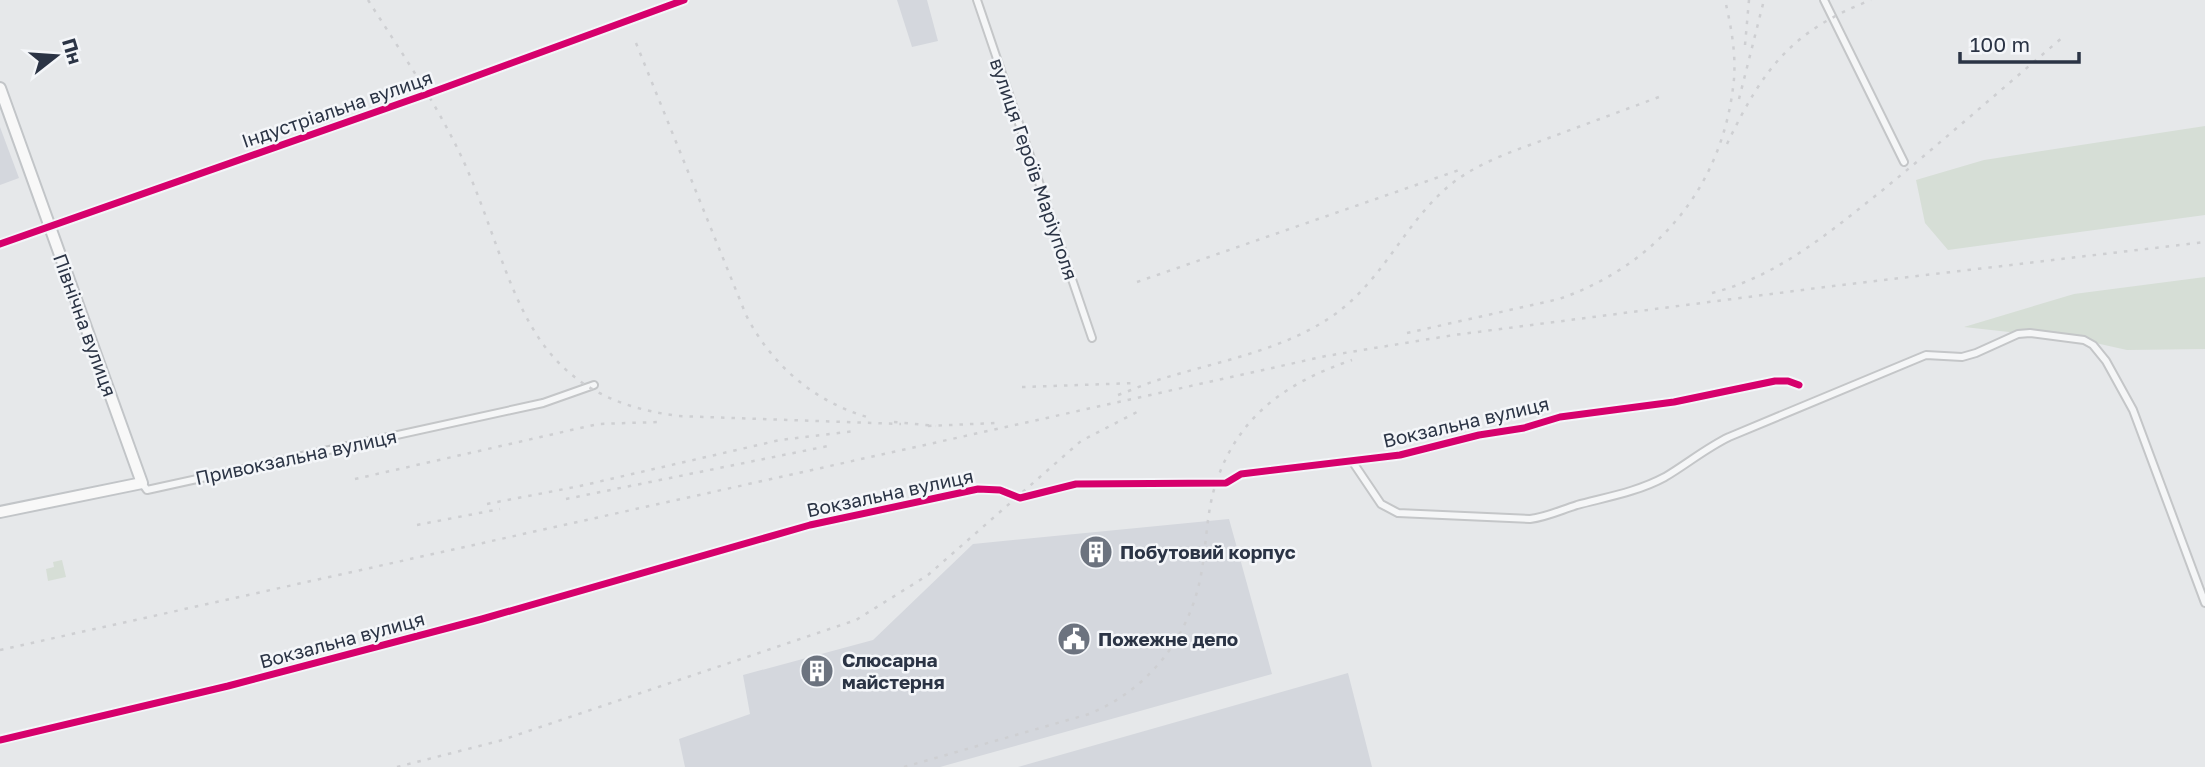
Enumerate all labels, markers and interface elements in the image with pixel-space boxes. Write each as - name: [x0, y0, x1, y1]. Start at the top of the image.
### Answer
- north arrow: [21, 21, 91, 91]
- scale bar: [1960, 21, 2079, 65]
- text: 100 m: [1970, 31, 2030, 57]
- text: Пн: [58, 35, 88, 67]
- street label: вулиця Героїв Маріуполя: [986, 55, 1083, 283]
- street label: Індустріальна вулиця: [238, 65, 435, 152]
- street label: Північна вулиця: [49, 250, 122, 399]
- street label: Вокзальна вулиця: [1381, 391, 1551, 452]
- street label: Привокзальна вулиця: [193, 424, 399, 489]
- street label: Вокзальна вулиця: [804, 464, 975, 521]
- building icon: Побутовий корпус: [1077, 533, 1115, 571]
- place label: Побутовий корпус: [1120, 540, 1296, 563]
- street label: Вокзальна вулиця: [257, 606, 427, 673]
- public building icon: Пожежне депо: [1055, 620, 1093, 658]
- place label: Пожежне депо: [1098, 627, 1238, 650]
- place label: Слюсарна майстерня: [842, 648, 945, 693]
- building icon: Слюсарна майстерня: [798, 652, 836, 690]

